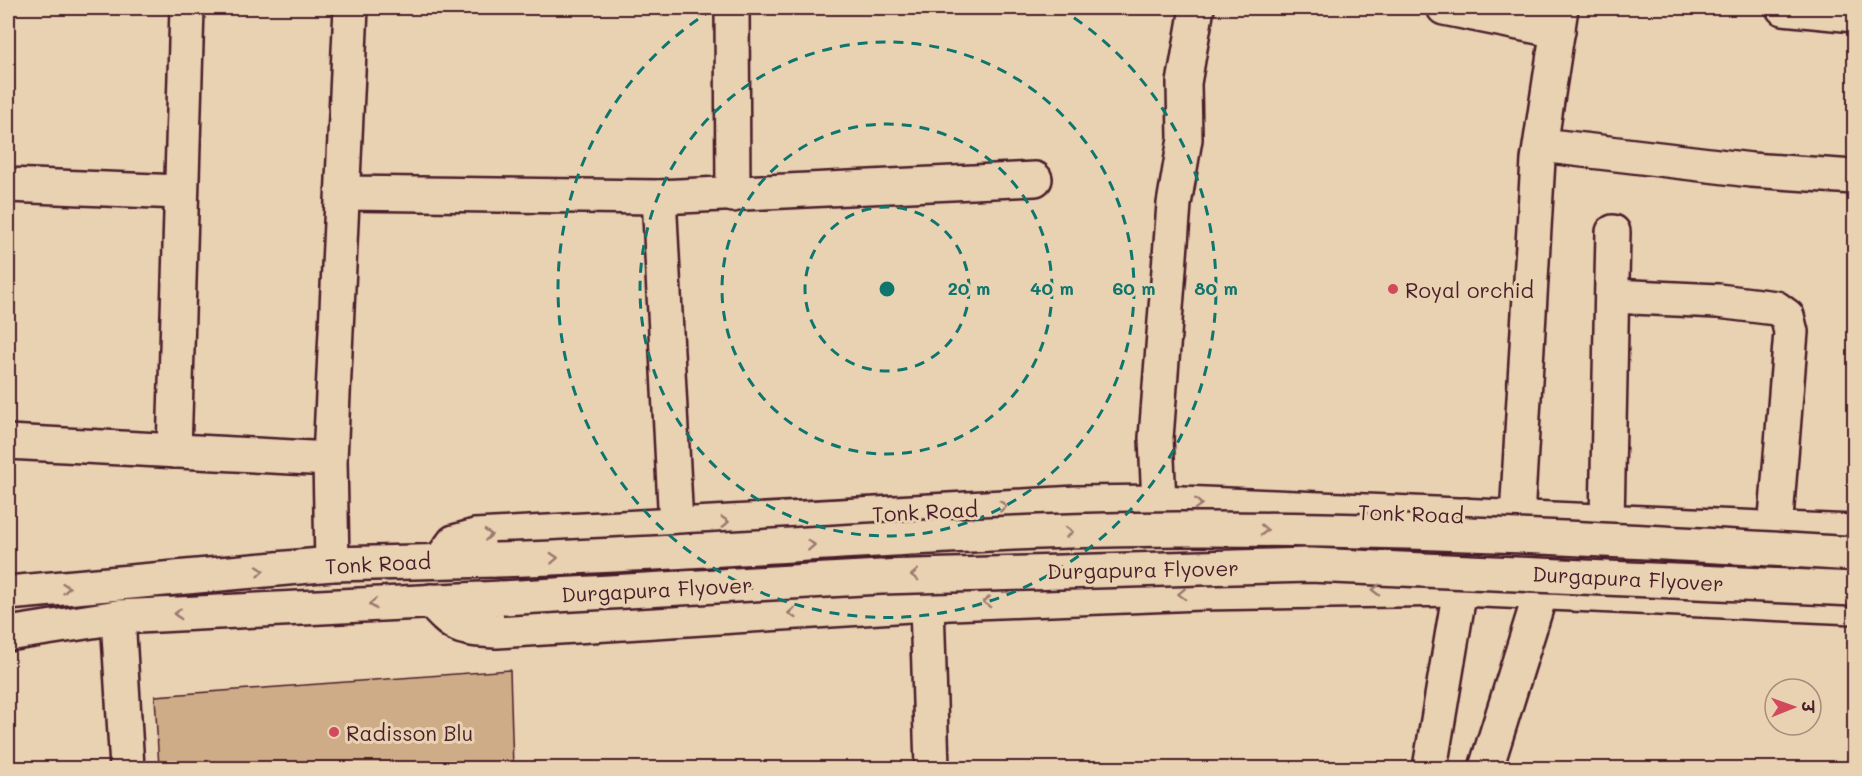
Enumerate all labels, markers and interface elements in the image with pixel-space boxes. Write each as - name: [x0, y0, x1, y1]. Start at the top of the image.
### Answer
- text: 20 m: [948, 276, 990, 300]
- text: 40 m: [1030, 276, 1074, 300]
- text: 60 m: [1112, 276, 1156, 300]
- text: 80 m: [1194, 276, 1238, 300]
- place label: Royal orchid: [1405, 276, 1534, 303]
- centre of rings: [877, 279, 897, 299]
- marker: Royal orchid: [1386, 282, 1400, 296]
- street label: Tonk Road: [871, 495, 979, 527]
- one-way arrow: [1194, 497, 1203, 510]
- street label: Tonk Road: [1358, 498, 1464, 528]
- one-way arrow: [999, 500, 1008, 513]
- one-way arrow: [720, 516, 729, 529]
- one-way arrow: [1260, 524, 1269, 536]
- one-way arrow: [1065, 526, 1074, 539]
- one-way arrow: [484, 529, 493, 542]
- one-way arrow: [807, 538, 816, 551]
- street label: Tonk Road: [324, 547, 432, 579]
- one-way arrow: [549, 551, 558, 564]
- street label: Durgapura Flyover: [1047, 554, 1239, 584]
- street label: Durgapura Flyover: [1532, 560, 1724, 596]
- one-way arrow: [255, 565, 265, 578]
- one-way arrow: [910, 569, 919, 582]
- street label: Durgapura Flyover: [561, 571, 753, 607]
- one-way arrow: [61, 582, 70, 595]
- one-way arrow: [1372, 584, 1381, 596]
- one-way arrow: [1177, 587, 1186, 600]
- one-way arrow: [982, 595, 991, 608]
- one-way arrow: [368, 598, 377, 611]
- one-way arrow: [787, 606, 796, 619]
- one-way arrow: [174, 608, 183, 621]
- north arrow: [1763, 677, 1823, 737]
- text: उ: [1798, 699, 1819, 714]
- place label: Radisson Blu: [346, 719, 473, 746]
- marker: Radisson Blu: [327, 725, 341, 739]

